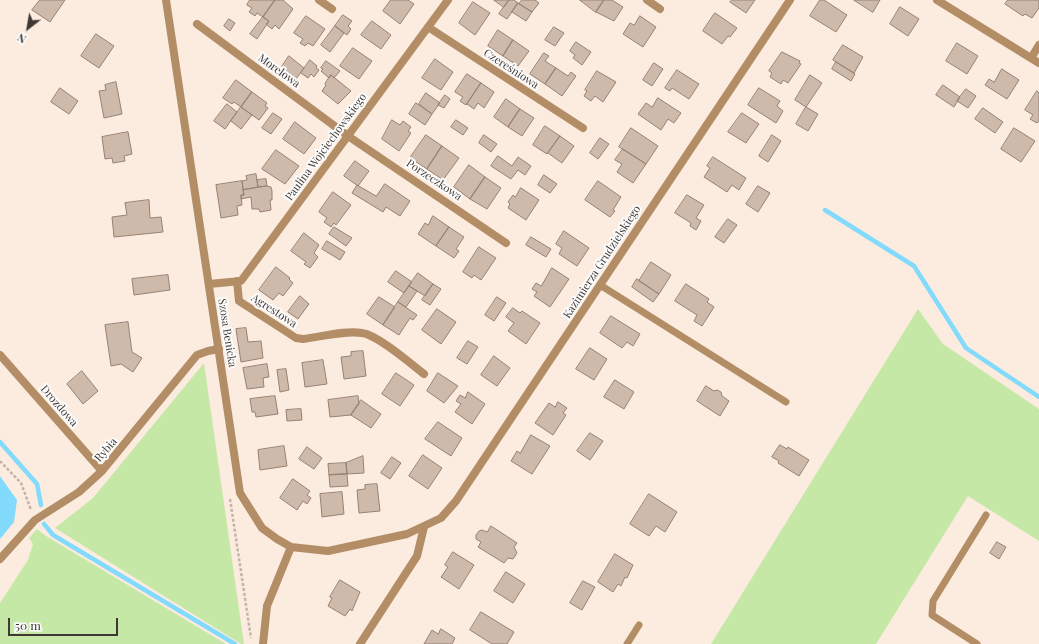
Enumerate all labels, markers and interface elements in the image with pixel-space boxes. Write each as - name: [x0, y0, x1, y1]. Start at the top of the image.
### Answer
- north arrow: [8, 8, 48, 48]
- text: N: [14, 30, 29, 47]
- street label: Czereśniowa: [481, 46, 541, 92]
- street label: Morelowa: [255, 51, 303, 91]
- street label: Paulina Wojciechowskiego: [283, 91, 369, 203]
- street label: Porzeczkowa: [404, 157, 464, 203]
- street label: Kazimierza Grudzielskiego: [560, 203, 644, 321]
- street label: Agrestowa: [249, 291, 299, 331]
- street label: Szosa Benicka: [215, 298, 239, 368]
- street label: Drozdowa: [38, 383, 80, 429]
- street label: Rybia: [92, 435, 120, 465]
- scale bar: [10, 610, 120, 636]
- text: 50 m: [15, 617, 41, 633]

